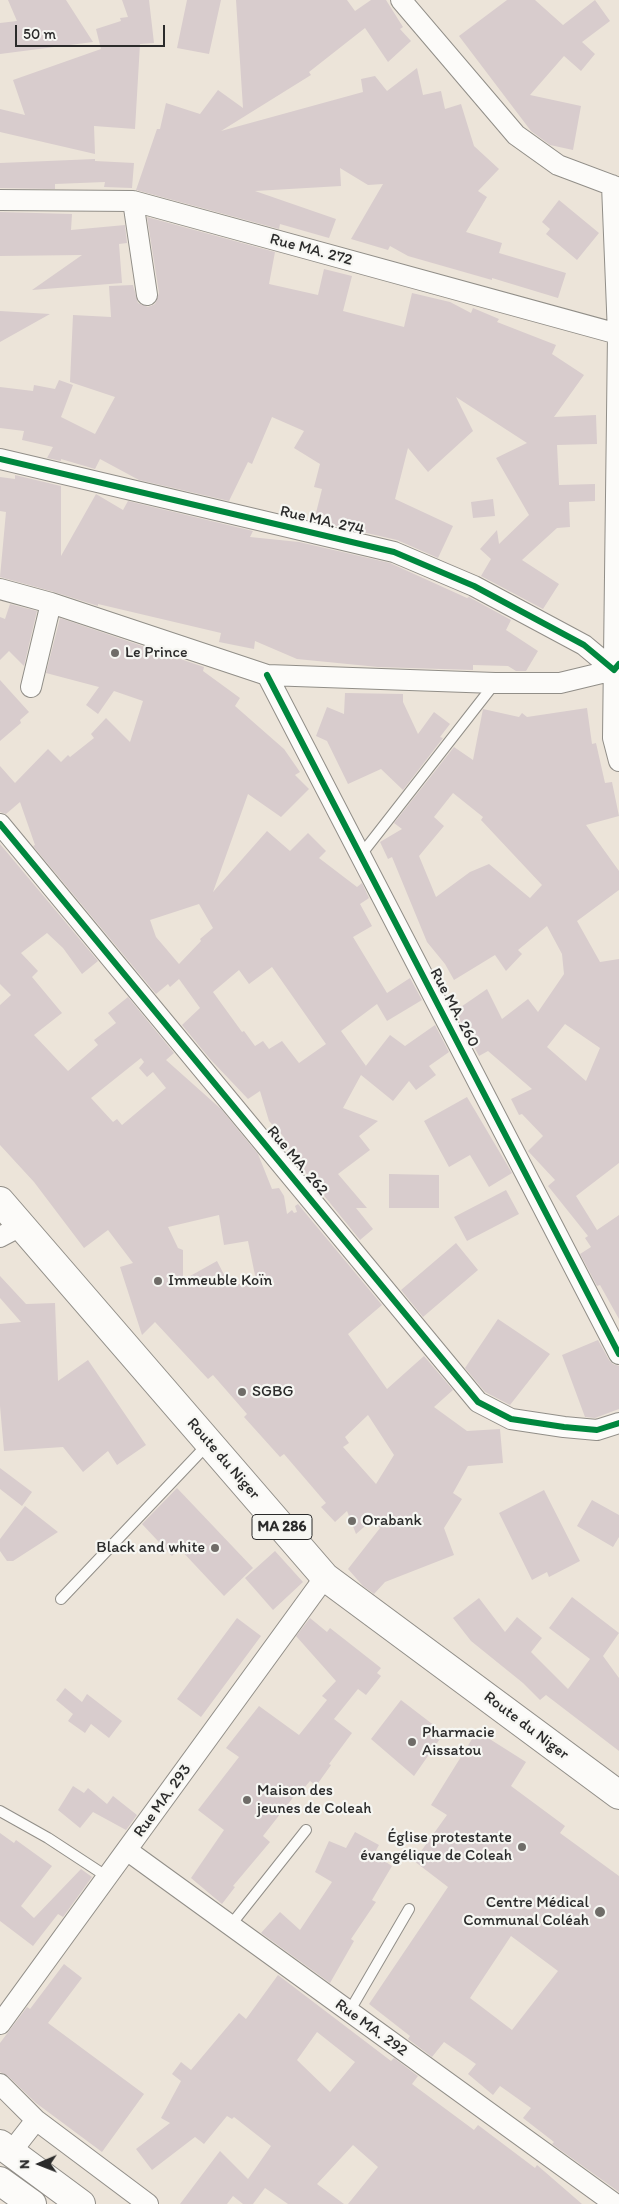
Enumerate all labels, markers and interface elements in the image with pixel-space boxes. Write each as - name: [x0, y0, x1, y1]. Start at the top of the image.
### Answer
- scale bar: [18, 15, 168, 47]
- text: 50 m: [23, 25, 56, 43]
- street label: Rue MA. 272: [268, 230, 354, 270]
- street label: Rue MA. 274: [278, 502, 366, 540]
- place label: Le Prince: [125, 643, 188, 663]
- marker: Le Prince: [109, 647, 121, 659]
- street label: Rue MA. 260: [425, 965, 483, 1051]
- street label: Rue MA. 262: [262, 1122, 332, 1200]
- place label: Immeuble Koïn: [168, 1271, 272, 1291]
- marker: Immeuble Koïn: [152, 1275, 164, 1287]
- place label: SGBG: [252, 1382, 294, 1402]
- marker: SGBG: [236, 1386, 248, 1398]
- street label: Route du Niger: [182, 1414, 264, 1504]
- place label: Orabank: [362, 1511, 422, 1531]
- road number: MA 286: [252, 1514, 312, 1540]
- marker: Orabank: [346, 1515, 358, 1527]
- place label: Black and white: [96, 1538, 205, 1558]
- marker: Black and white: [209, 1542, 221, 1554]
- street label: Route du Niger: [480, 1688, 572, 1764]
- place label: Pharmacie Aissatou: [422, 1723, 495, 1761]
- marker: Pharmacie Aissatou: [406, 1736, 418, 1748]
- street label: Rue MA. 293: [130, 1761, 196, 1841]
- place label: Maison des jeunes de Coleah: [257, 1781, 371, 1819]
- marker: Maison des jeunes de Coleah: [241, 1794, 253, 1806]
- place label: Église protestante évangélique de Coleah: [360, 1828, 512, 1866]
- marker: Église protestante évangélique de Coleah: [516, 1841, 528, 1853]
- place label: Centre Médical Communal Coléah: [463, 1893, 589, 1931]
- marker: Centre Médical Communal Coléah: [593, 1905, 607, 1919]
- street label: Rue MA. 292: [331, 1995, 411, 2061]
- north arrow: [15, 2139, 65, 2189]
- text: N: [16, 2159, 33, 2169]

